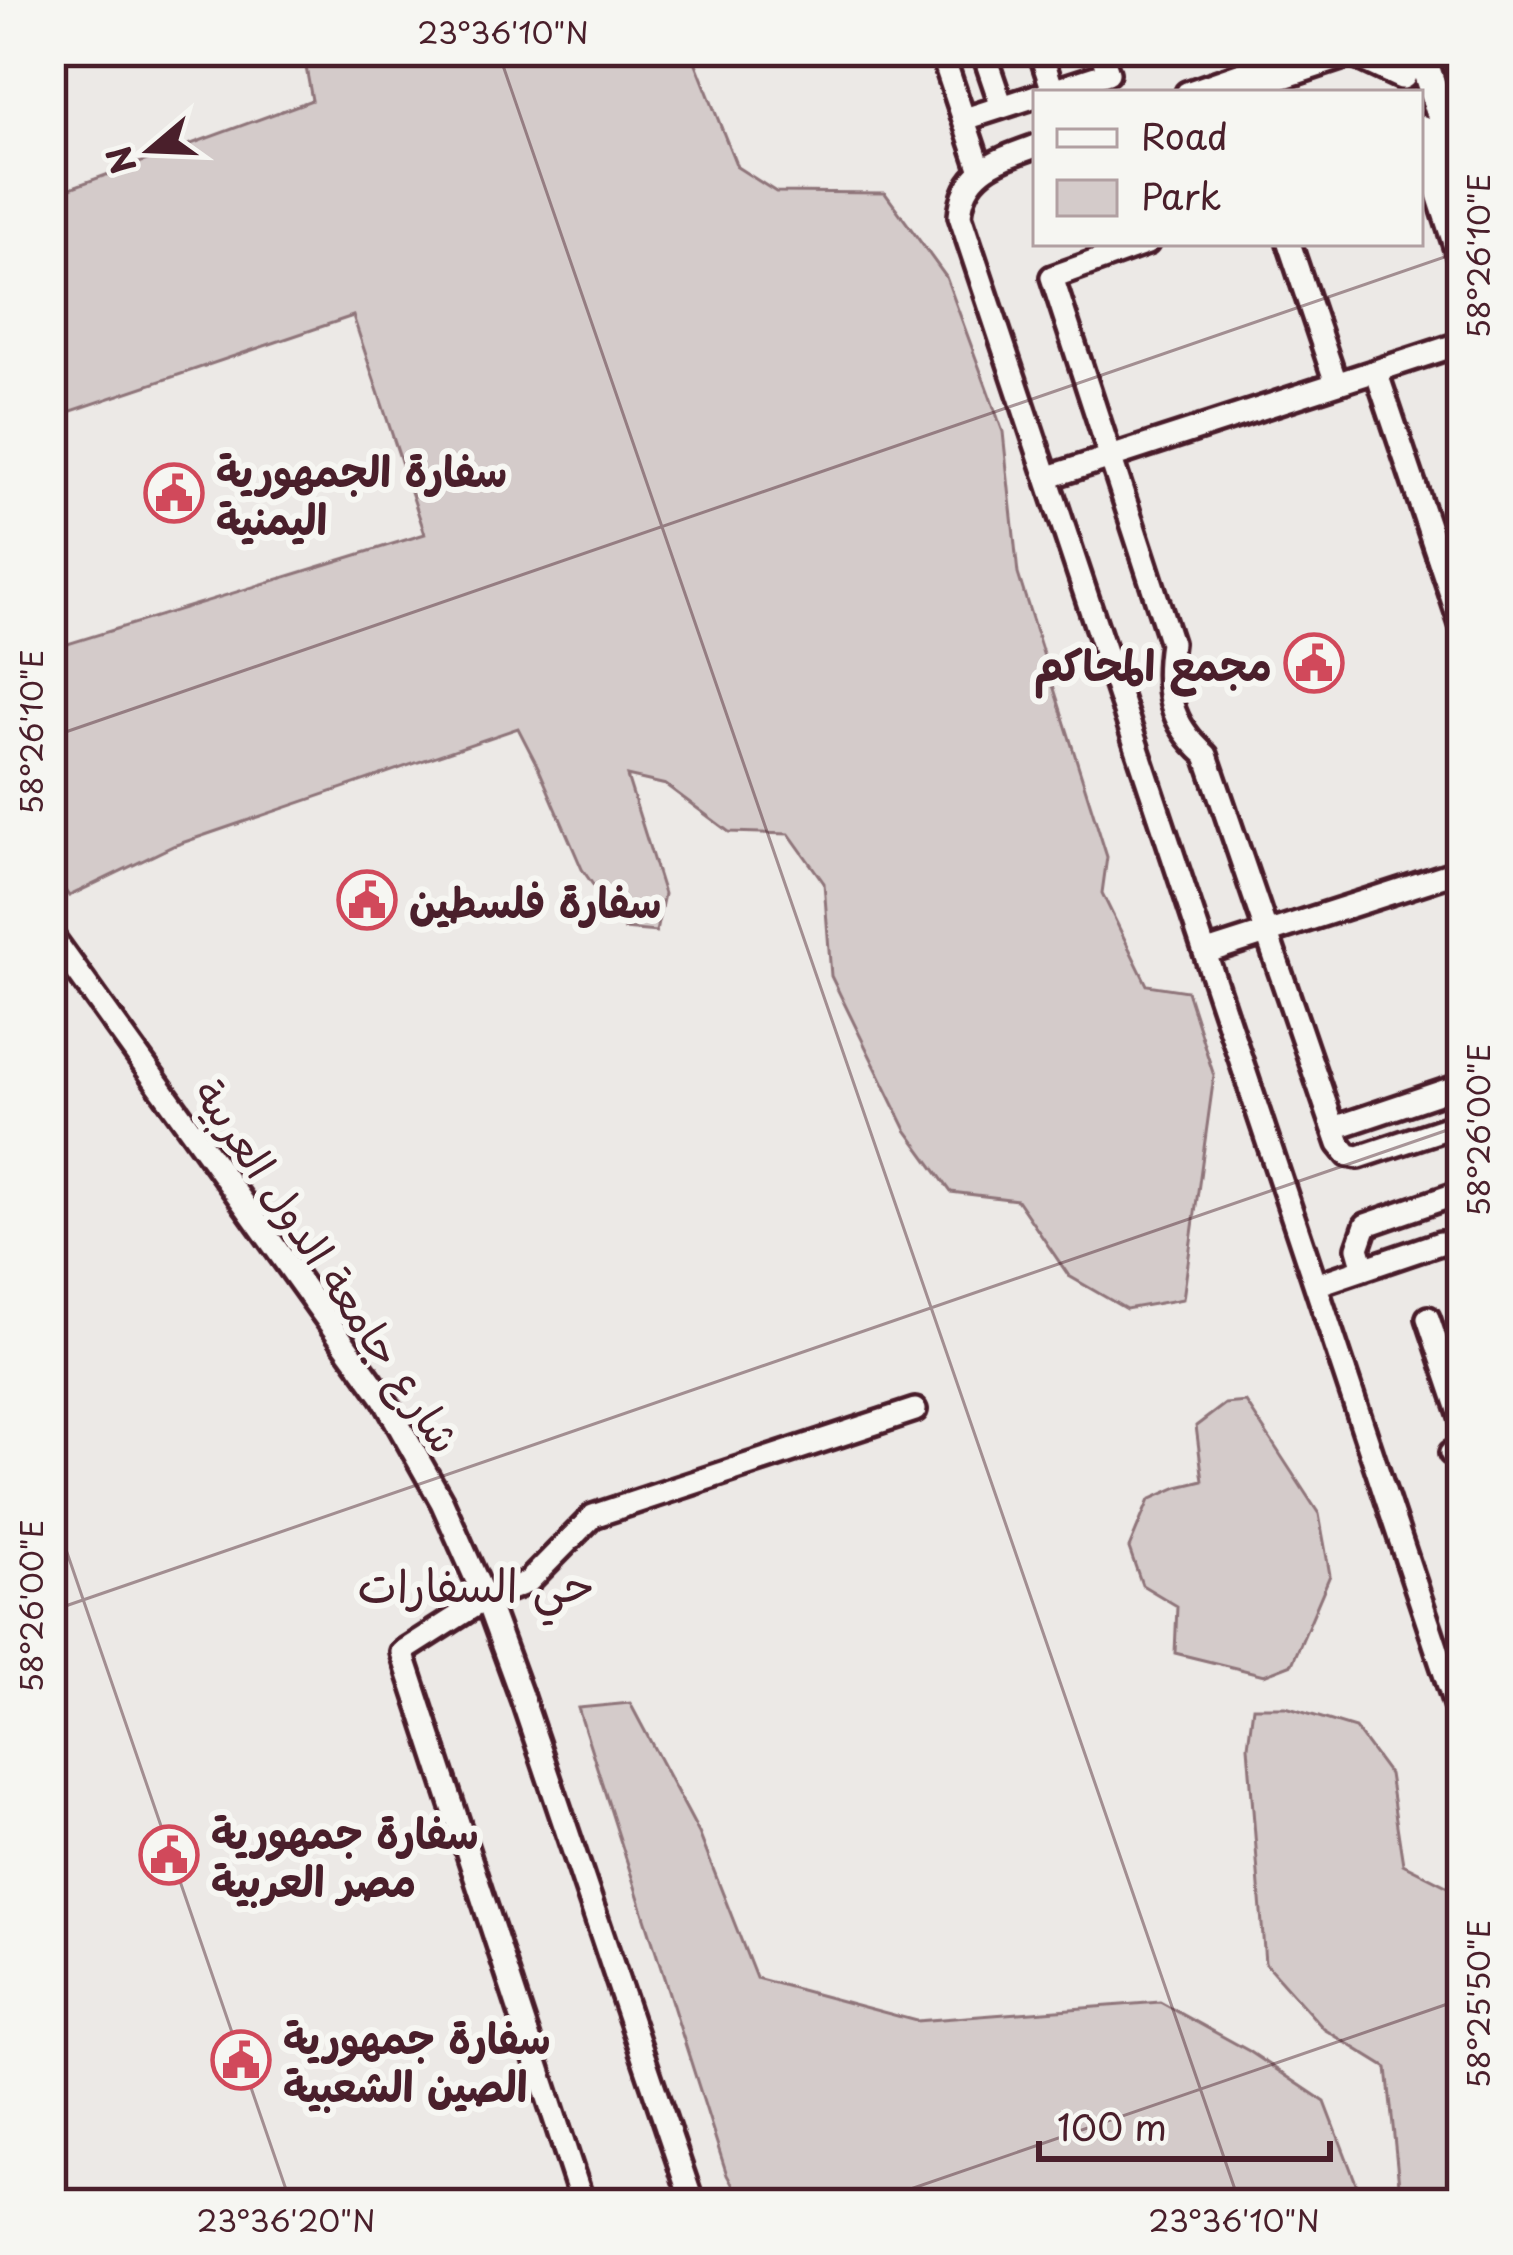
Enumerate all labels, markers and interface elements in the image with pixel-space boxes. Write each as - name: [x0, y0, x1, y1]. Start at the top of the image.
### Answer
- text: 23°36'10"N: [417, 9, 589, 54]
- north arrow: [90, 90, 210, 210]
- legend: [1033, 90, 1423, 246]
- text: Road: [1141, 108, 1228, 162]
- text: N: [92, 140, 148, 181]
- text: Park: [1141, 168, 1221, 222]
- text: 58°26'10"E: [1455, 174, 1500, 339]
- place label: سفارة الجمهورية اليمنية: [216, 438, 507, 549]
- public building icon: سفارة الجمهورية اليمنية: [143, 462, 205, 524]
- place label: مجمع المحاكم: [1034, 632, 1272, 699]
- public building icon: مجمع المحاكم: [1283, 632, 1345, 694]
- text: 58°26'10"E: [8, 650, 53, 815]
- public building icon: سفارة فلسطين: [336, 869, 398, 931]
- place label: سفارة فلسطين: [409, 869, 661, 932]
- text: 58°26'00"E: [1455, 1044, 1500, 1216]
- street label: شارع جامعة الدول العربية: [179, 1065, 478, 1465]
- text: 58°26'00"E: [8, 1520, 53, 1692]
- district label: حي السفارات: [357, 1549, 595, 1626]
- place label: سفارة جمهورية مصر العربية: [211, 1800, 479, 1911]
- public building icon: سفارة جمهورية مصر العربية: [138, 1824, 200, 1886]
- text: 58°25'50"E: [1455, 1919, 1500, 2089]
- place label: سفارة جمهورية الصين الشعبية: [283, 2005, 551, 2116]
- public building icon: سفارة جمهورية الصين الشعبية: [210, 2029, 272, 2091]
- scale bar: [1039, 2087, 1330, 2161]
- text: 100 m: [1057, 2099, 1167, 2153]
- text: 23°36'20"N: [196, 2197, 376, 2242]
- text: 23°36'10"N: [1148, 2197, 1320, 2242]

